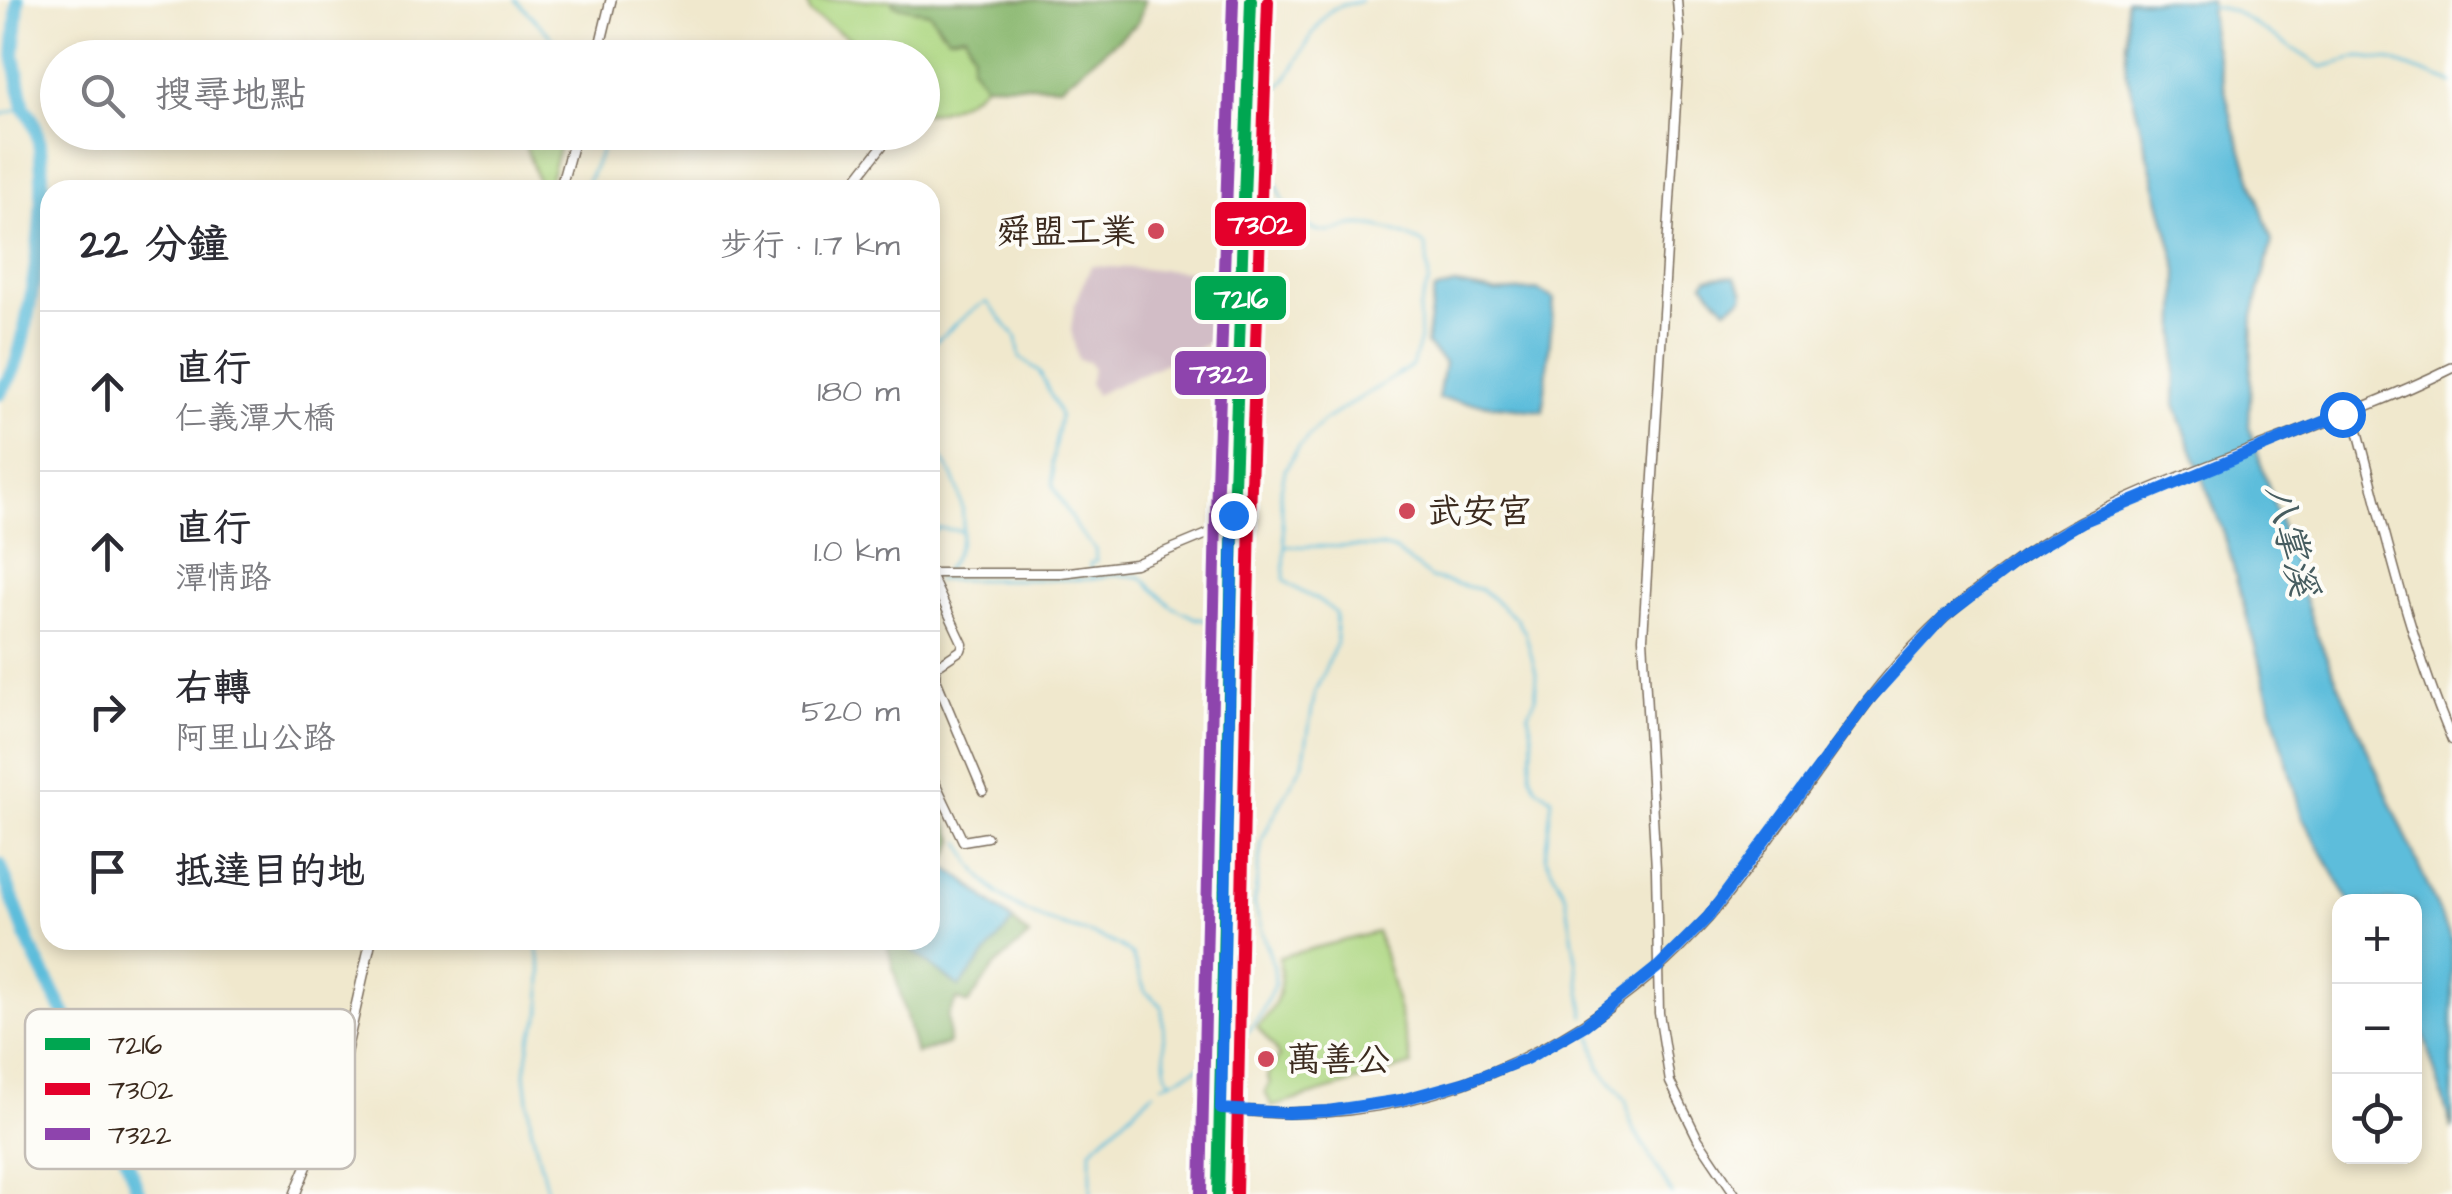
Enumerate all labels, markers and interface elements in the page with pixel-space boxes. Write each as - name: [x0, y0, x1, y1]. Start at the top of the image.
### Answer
- search box: [40, 40, 940, 150]
- icon: search: [75, 68, 130, 123]
- text: 搜尋地點: [155, 70, 307, 122]
- line badge: 7302: [1213, 200, 1308, 248]
- text: 7302: [1226, 206, 1294, 245]
- place label: 舜盟工業: [996, 208, 1136, 257]
- text: 22 分鐘: [80, 217, 229, 275]
- marker: 舜盟工業: [1145, 220, 1167, 242]
- text: 步行 · 1.7 km: [720, 223, 900, 268]
- line badge: 7216: [1193, 274, 1288, 322]
- text: 7216: [1213, 280, 1269, 319]
- text: 直行: [175, 343, 251, 395]
- line badge: 7322: [1173, 349, 1268, 397]
- text: 7322: [1188, 355, 1254, 394]
- icon: ahead: [80, 364, 135, 419]
- text: 180 m: [817, 369, 900, 414]
- route start: [2320, 392, 2366, 438]
- text: 仁義潭大橋: [175, 396, 335, 441]
- water label: 八掌溪: [2251, 479, 2330, 604]
- place label: 武安宮: [1427, 488, 1532, 537]
- route end: [1211, 493, 1257, 539]
- marker: 武安宮: [1396, 500, 1418, 522]
- text: 直行: [175, 503, 251, 555]
- icon: ahead: [80, 524, 135, 579]
- text: 1.0 km: [814, 529, 900, 574]
- text: 潭情路: [175, 556, 271, 601]
- text: 右轉: [175, 663, 251, 715]
- icon: right: [80, 684, 135, 739]
- text: 520 m: [801, 689, 900, 734]
- text: 阿里山公路: [175, 716, 335, 761]
- icon: arrive: [80, 844, 135, 899]
- text: 抵達目的地: [175, 846, 365, 898]
- map controls: [2332, 894, 2422, 1164]
- button: +: [2332, 894, 2422, 984]
- button: −: [2332, 984, 2422, 1074]
- legend: [25, 1009, 355, 1169]
- text: 7216: [108, 1026, 162, 1065]
- place label: 萬善公: [1286, 1036, 1391, 1085]
- marker: 萬善公: [1255, 1048, 1277, 1070]
- text: 7302: [108, 1071, 173, 1110]
- button: locate: [2332, 1074, 2422, 1164]
- text: 7322: [108, 1116, 172, 1155]

